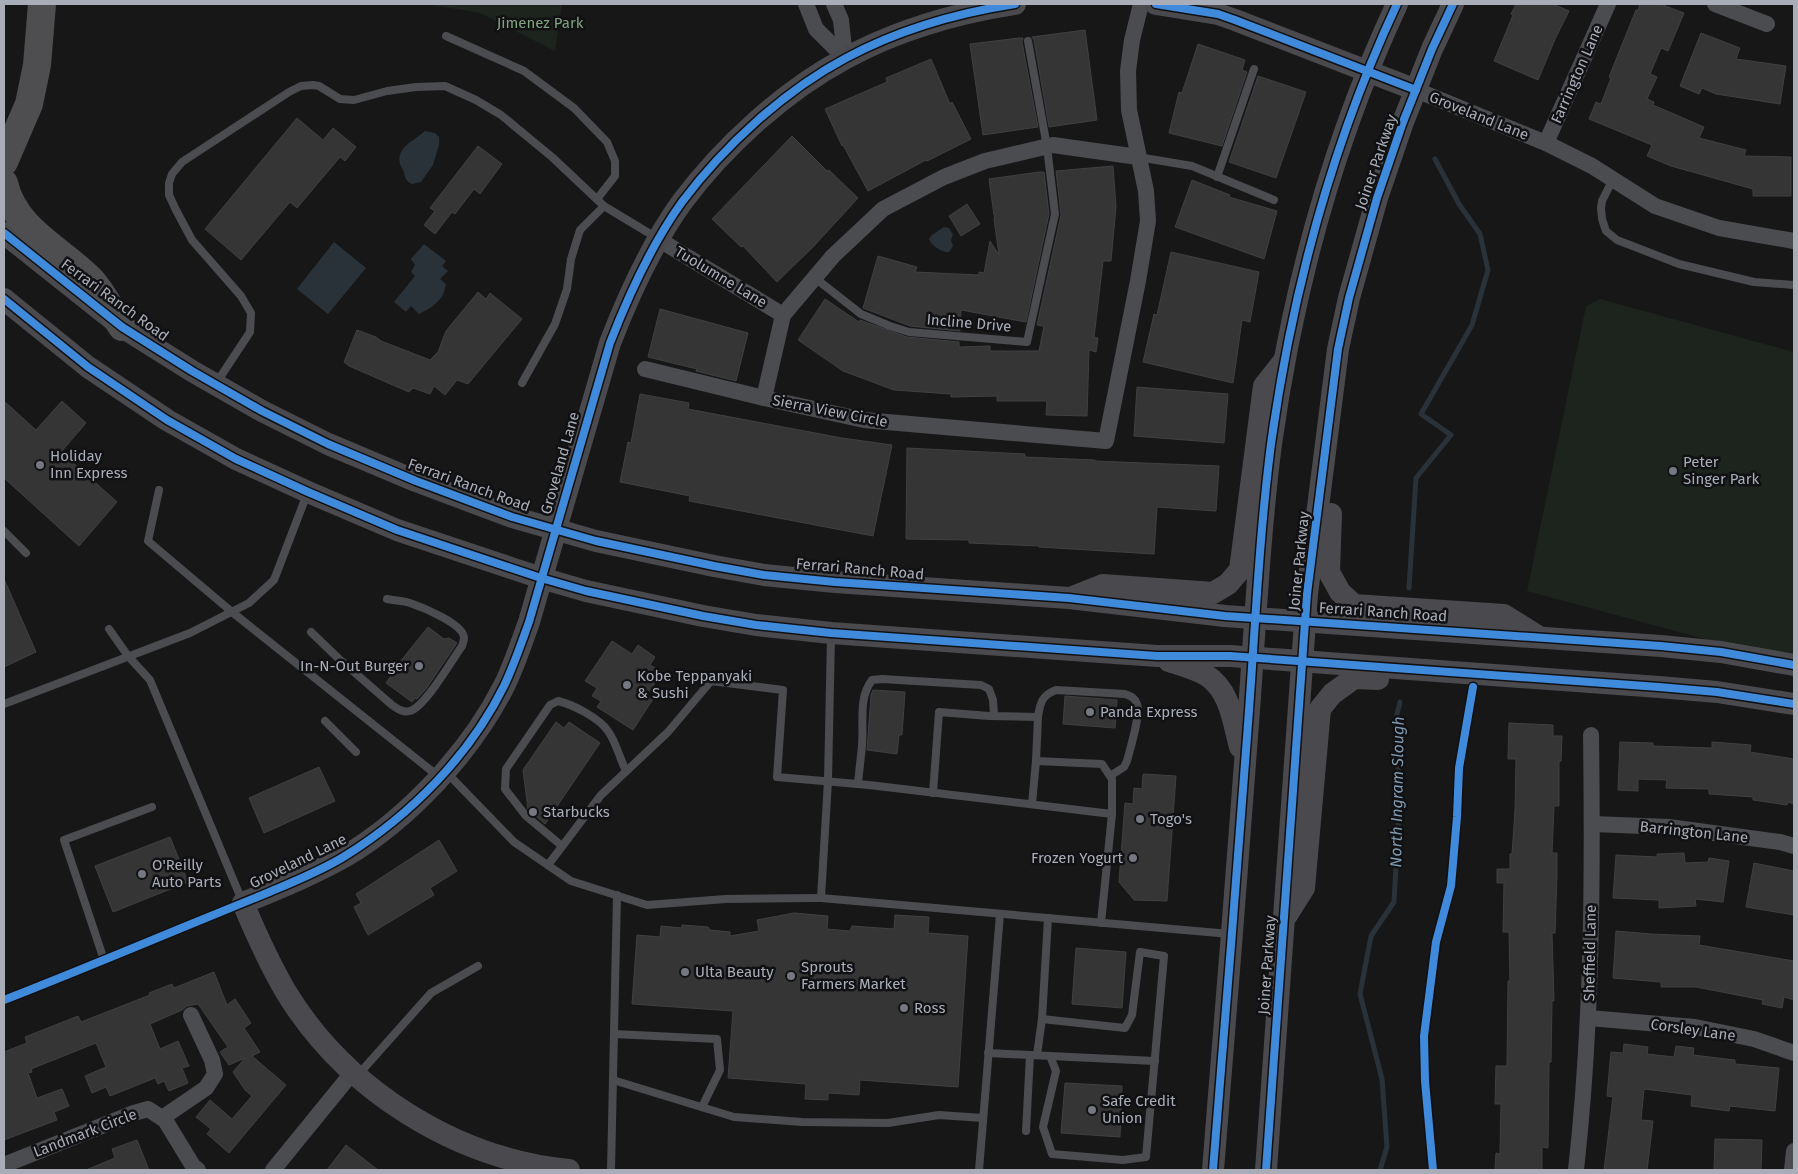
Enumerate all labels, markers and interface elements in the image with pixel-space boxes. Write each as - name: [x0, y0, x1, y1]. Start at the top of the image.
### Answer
- park label: Jimenez Park: [497, 14, 584, 32]
- street label: Farrington Lane: [1547, 22, 1607, 126]
- street label: Groveland Lane: [1427, 88, 1531, 144]
- street label: Joiner Parkway: [1351, 111, 1401, 212]
- street label: Tuolumne Lane: [672, 242, 770, 312]
- street label: Ferrari Ranch Road: [58, 255, 172, 345]
- street label: Incline Drive: [926, 310, 1012, 336]
- street label: Sierra View Circle: [771, 391, 889, 431]
- street label: Groveland Lane: [537, 410, 583, 516]
- place label: Holiday Inn Express: [50, 447, 128, 482]
- place label: Peter Singer Park: [1683, 453, 1760, 488]
- street label: Ferrari Ranch Road: [405, 455, 533, 515]
- marker: Holiday Inn Express: [34, 459, 46, 471]
- marker: Peter Singer Park: [1667, 465, 1679, 477]
- street label: Joiner Parkway: [1285, 510, 1313, 612]
- street label: Ferrari Ranch Road: [795, 554, 925, 584]
- street label: Ferrari Ranch Road: [1318, 599, 1448, 625]
- place label: In-N-Out Burger: [300, 657, 409, 675]
- marker: In-N-Out Burger: [413, 660, 425, 672]
- place label: Kobe Teppanyaki & Sushi: [637, 667, 752, 702]
- marker: Kobe Teppanyaki & Sushi: [621, 679, 633, 691]
- place label: Panda Express: [1100, 703, 1198, 721]
- marker: Panda Express: [1084, 706, 1096, 718]
- water label: North Ingram Slough: [1386, 716, 1408, 868]
- place label: Starbucks: [543, 803, 610, 821]
- marker: Starbucks: [527, 806, 539, 818]
- place label: Togo's: [1150, 810, 1192, 828]
- marker: Togo's: [1134, 813, 1146, 825]
- street label: Barrington Lane: [1639, 817, 1749, 847]
- street label: Groveland Lane: [247, 830, 349, 892]
- place label: Frozen Yogurt: [1031, 849, 1124, 867]
- marker: Frozen Yogurt: [1127, 852, 1139, 864]
- place label: O'Reilly Auto Parts: [152, 856, 222, 891]
- marker: O'Reilly Auto Parts: [136, 868, 148, 880]
- street label: Sheffield Lane: [1580, 905, 1600, 1001]
- street label: Joiner Parkway: [1255, 914, 1279, 1015]
- place label: Sprouts Farmers Market: [801, 958, 906, 993]
- place label: Ulta Beauty: [695, 963, 774, 981]
- marker: Ulta Beauty: [679, 966, 691, 978]
- marker: Sprouts Farmers Market: [785, 970, 797, 982]
- place label: Ross: [914, 999, 945, 1017]
- marker: Ross: [898, 1002, 910, 1014]
- street label: Corsley Lane: [1649, 1015, 1737, 1045]
- place label: Safe Credit Union: [1102, 1092, 1176, 1127]
- marker: Safe Credit Union: [1086, 1104, 1098, 1116]
- street label: Landmark Circle: [31, 1105, 139, 1161]

